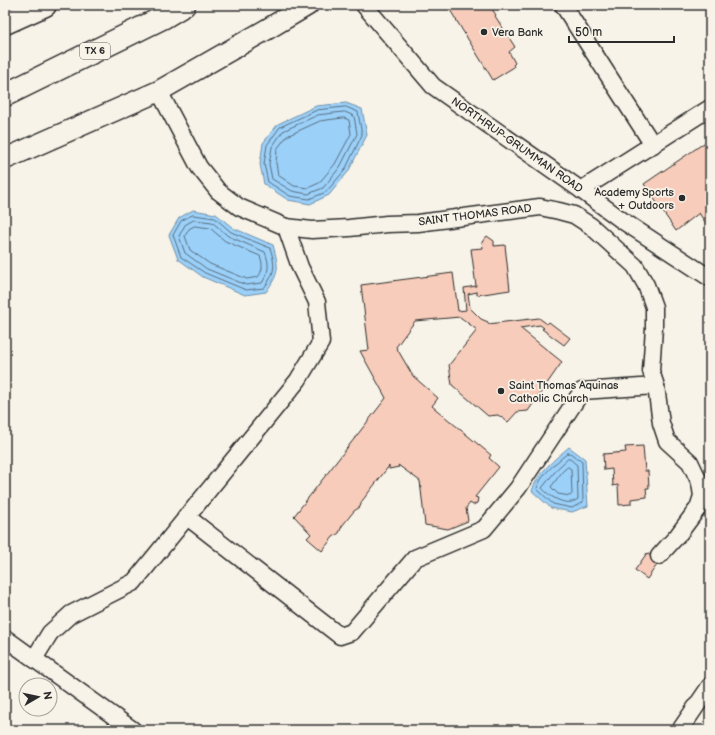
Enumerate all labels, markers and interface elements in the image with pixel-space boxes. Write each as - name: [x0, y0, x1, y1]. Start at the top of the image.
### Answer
- scale bar: [569, 18, 674, 44]
- text: 50 m: [575, 25, 602, 40]
- place label: Vera Bank: [492, 26, 543, 39]
- marker: Vera Bank: [479, 27, 489, 37]
- road number: TX 6: [80, 43, 110, 59]
- street label: NORTHRUP-GRUMMAN ROAD: [449, 95, 585, 195]
- place label: Academy Sports + Outdoors: [594, 186, 675, 212]
- marker: Academy Sports + Outdoors: [677, 193, 687, 203]
- street label: SAINT THOMAS ROAD: [418, 202, 532, 228]
- place label: Saint Thomas Aquinas Catholic Church: [509, 379, 619, 405]
- marker: Saint Thomas Aquinas Catholic Church: [496, 386, 506, 396]
- north arrow: [18, 677, 58, 717]
- text: N: [40, 690, 54, 701]

